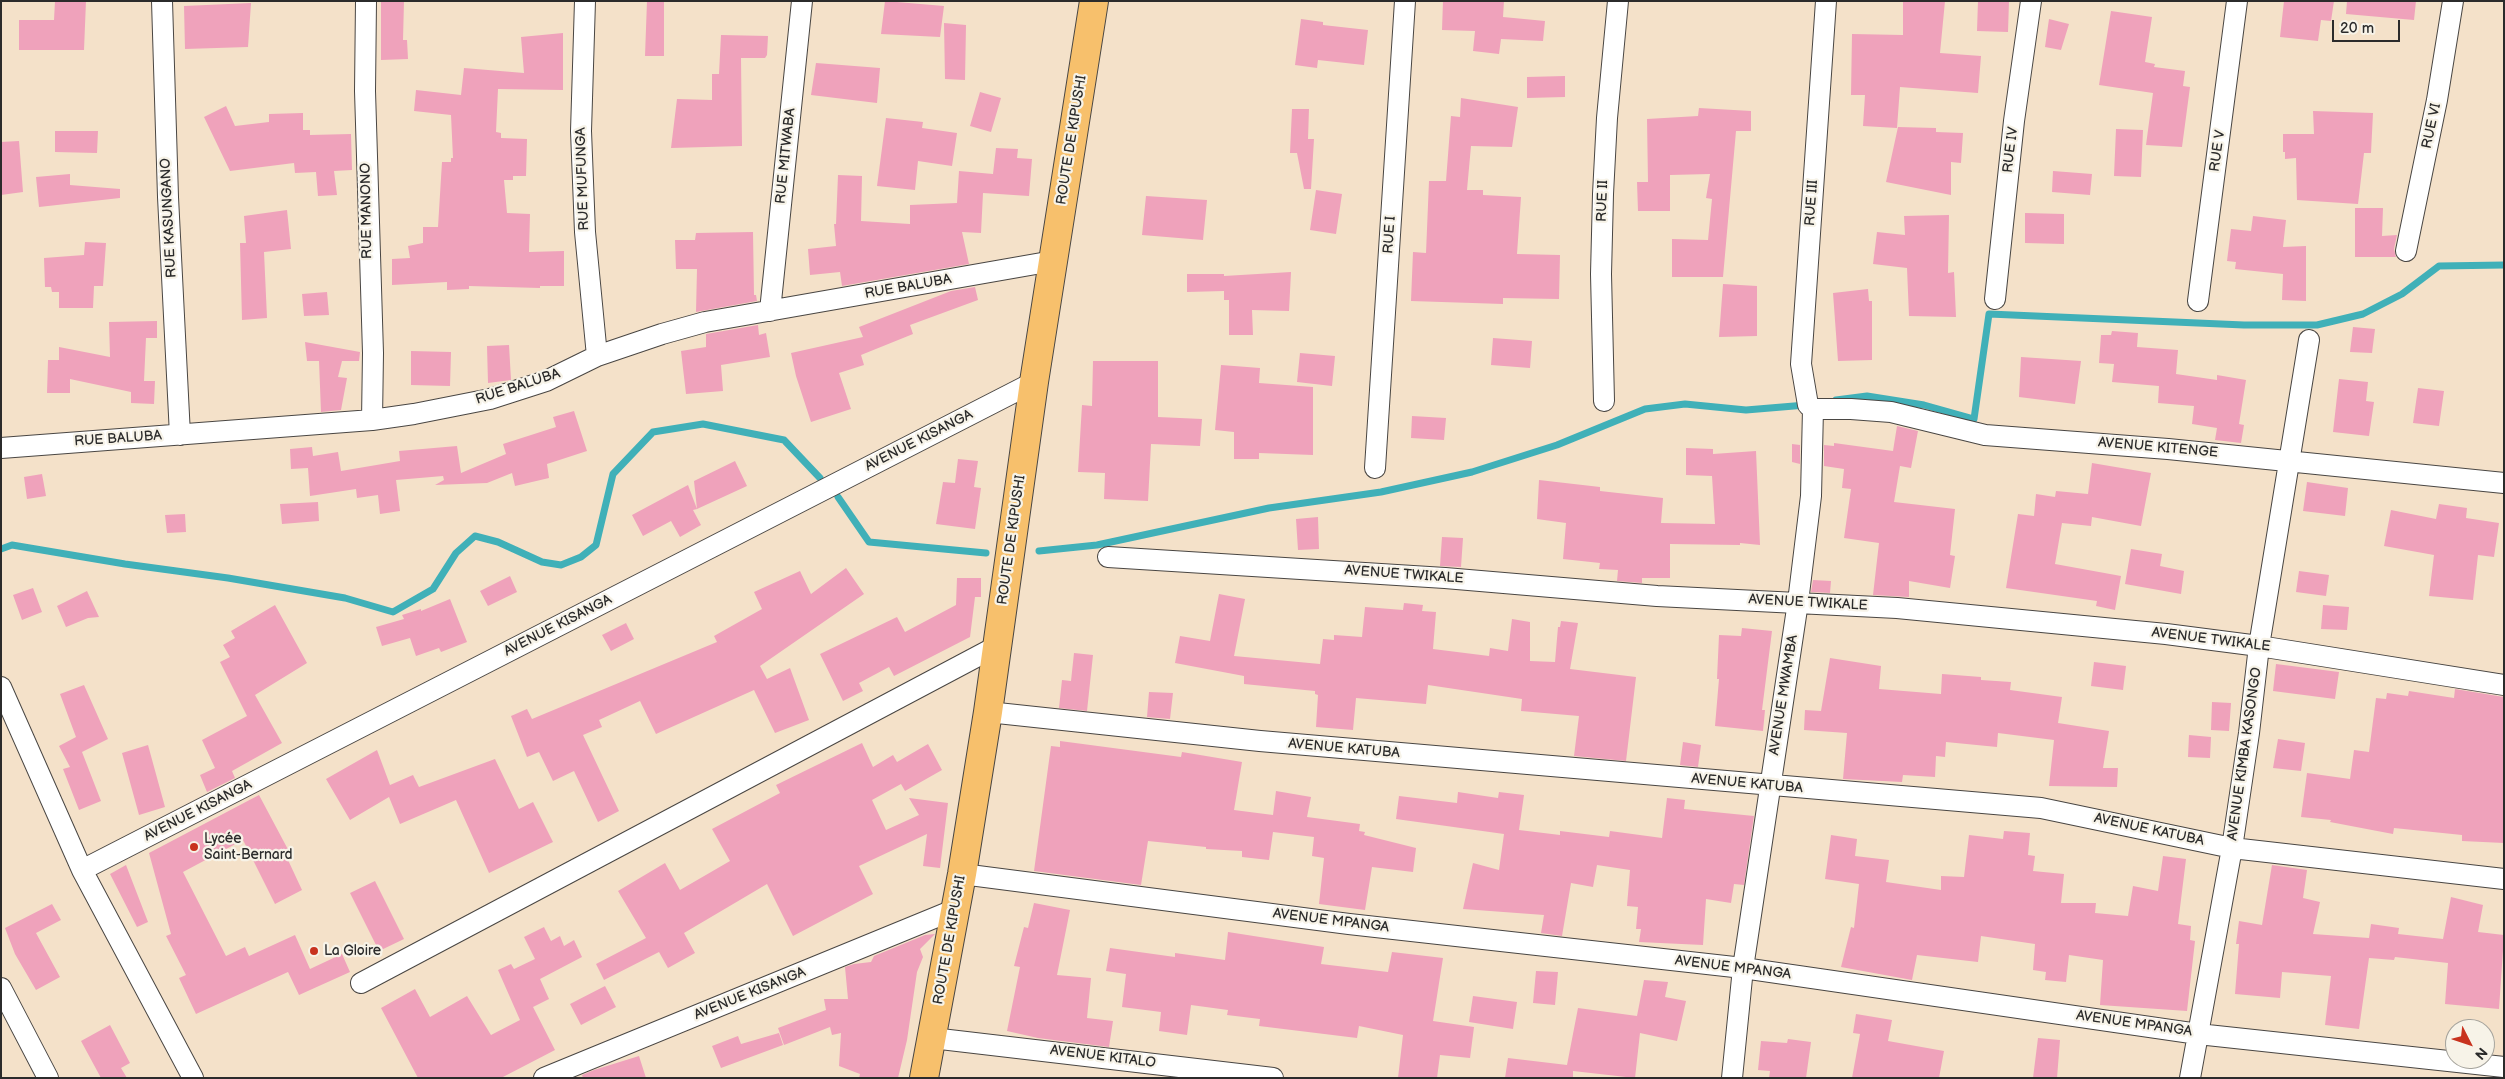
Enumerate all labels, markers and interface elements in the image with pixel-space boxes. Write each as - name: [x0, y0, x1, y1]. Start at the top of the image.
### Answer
- scale bar: [2335, 10, 2402, 42]
- text: 20 m: [2340, 19, 2374, 38]
- street label: ROUTE DE KIPUSHI: [1053, 74, 1091, 206]
- street label: RUE VI: [2419, 102, 2445, 150]
- street label: RUE MITWABA: [773, 107, 799, 205]
- street label: RUE IV: [2000, 126, 2022, 174]
- street label: RUE MUFUNGA: [573, 127, 593, 231]
- street label: RUE V: [2207, 129, 2229, 173]
- street label: RUE KASUNGANO: [157, 158, 181, 278]
- street label: RUE MANONO: [358, 163, 376, 259]
- street label: RUE III: [1802, 179, 1822, 227]
- street label: RUE II: [1594, 180, 1612, 222]
- street label: RUE I: [1380, 216, 1400, 254]
- street label: RUE BALUBA: [863, 271, 953, 303]
- street label: RUE BALUBA: [474, 365, 562, 409]
- street label: AVENUE KISANGA: [862, 407, 976, 475]
- street label: RUE BALUBA: [74, 428, 162, 450]
- street label: AVENUE KITENGE: [2097, 434, 2219, 462]
- street label: ROUTE DE KIPUSHI: [995, 474, 1029, 606]
- street label: AVENUE TWIKALE: [1344, 562, 1464, 588]
- street label: AVENUE TWIKALE: [1748, 591, 1868, 615]
- street label: AVENUE KISANGA: [501, 592, 615, 660]
- street label: AVENUE TWIKALE: [2151, 624, 2271, 656]
- street label: AVENUE MWAMBA: [1766, 634, 1802, 756]
- street label: AVENUE KIMBA KASONGO: [2225, 666, 2265, 842]
- street label: AVENUE KATUBA: [1287, 736, 1401, 762]
- street label: AVENUE KATUBA: [1690, 771, 1804, 797]
- street label: AVENUE KISANGA: [141, 777, 255, 845]
- street label: AVENUE KATUBA: [2092, 810, 2206, 850]
- place label: Lycée Saint-Bernard: [204, 831, 293, 864]
- marker: Lycée Saint-Bernard: [188, 841, 200, 853]
- street label: ROUTE DE KIPUSHI: [930, 874, 970, 1006]
- street label: AVENUE MPANGA: [1272, 906, 1390, 936]
- place label: La Gloire: [324, 943, 381, 959]
- marker: La Gloire: [308, 945, 320, 957]
- street label: AVENUE MPANGA: [1674, 953, 1792, 983]
- street label: AVENUE KISANGA: [692, 964, 808, 1024]
- street label: AVENUE MPANGA: [2075, 1008, 2193, 1040]
- north arrow: [2445, 1019, 2495, 1069]
- street label: AVENUE KITALO: [1049, 1042, 1157, 1072]
- text: N: [2471, 1044, 2491, 1063]

